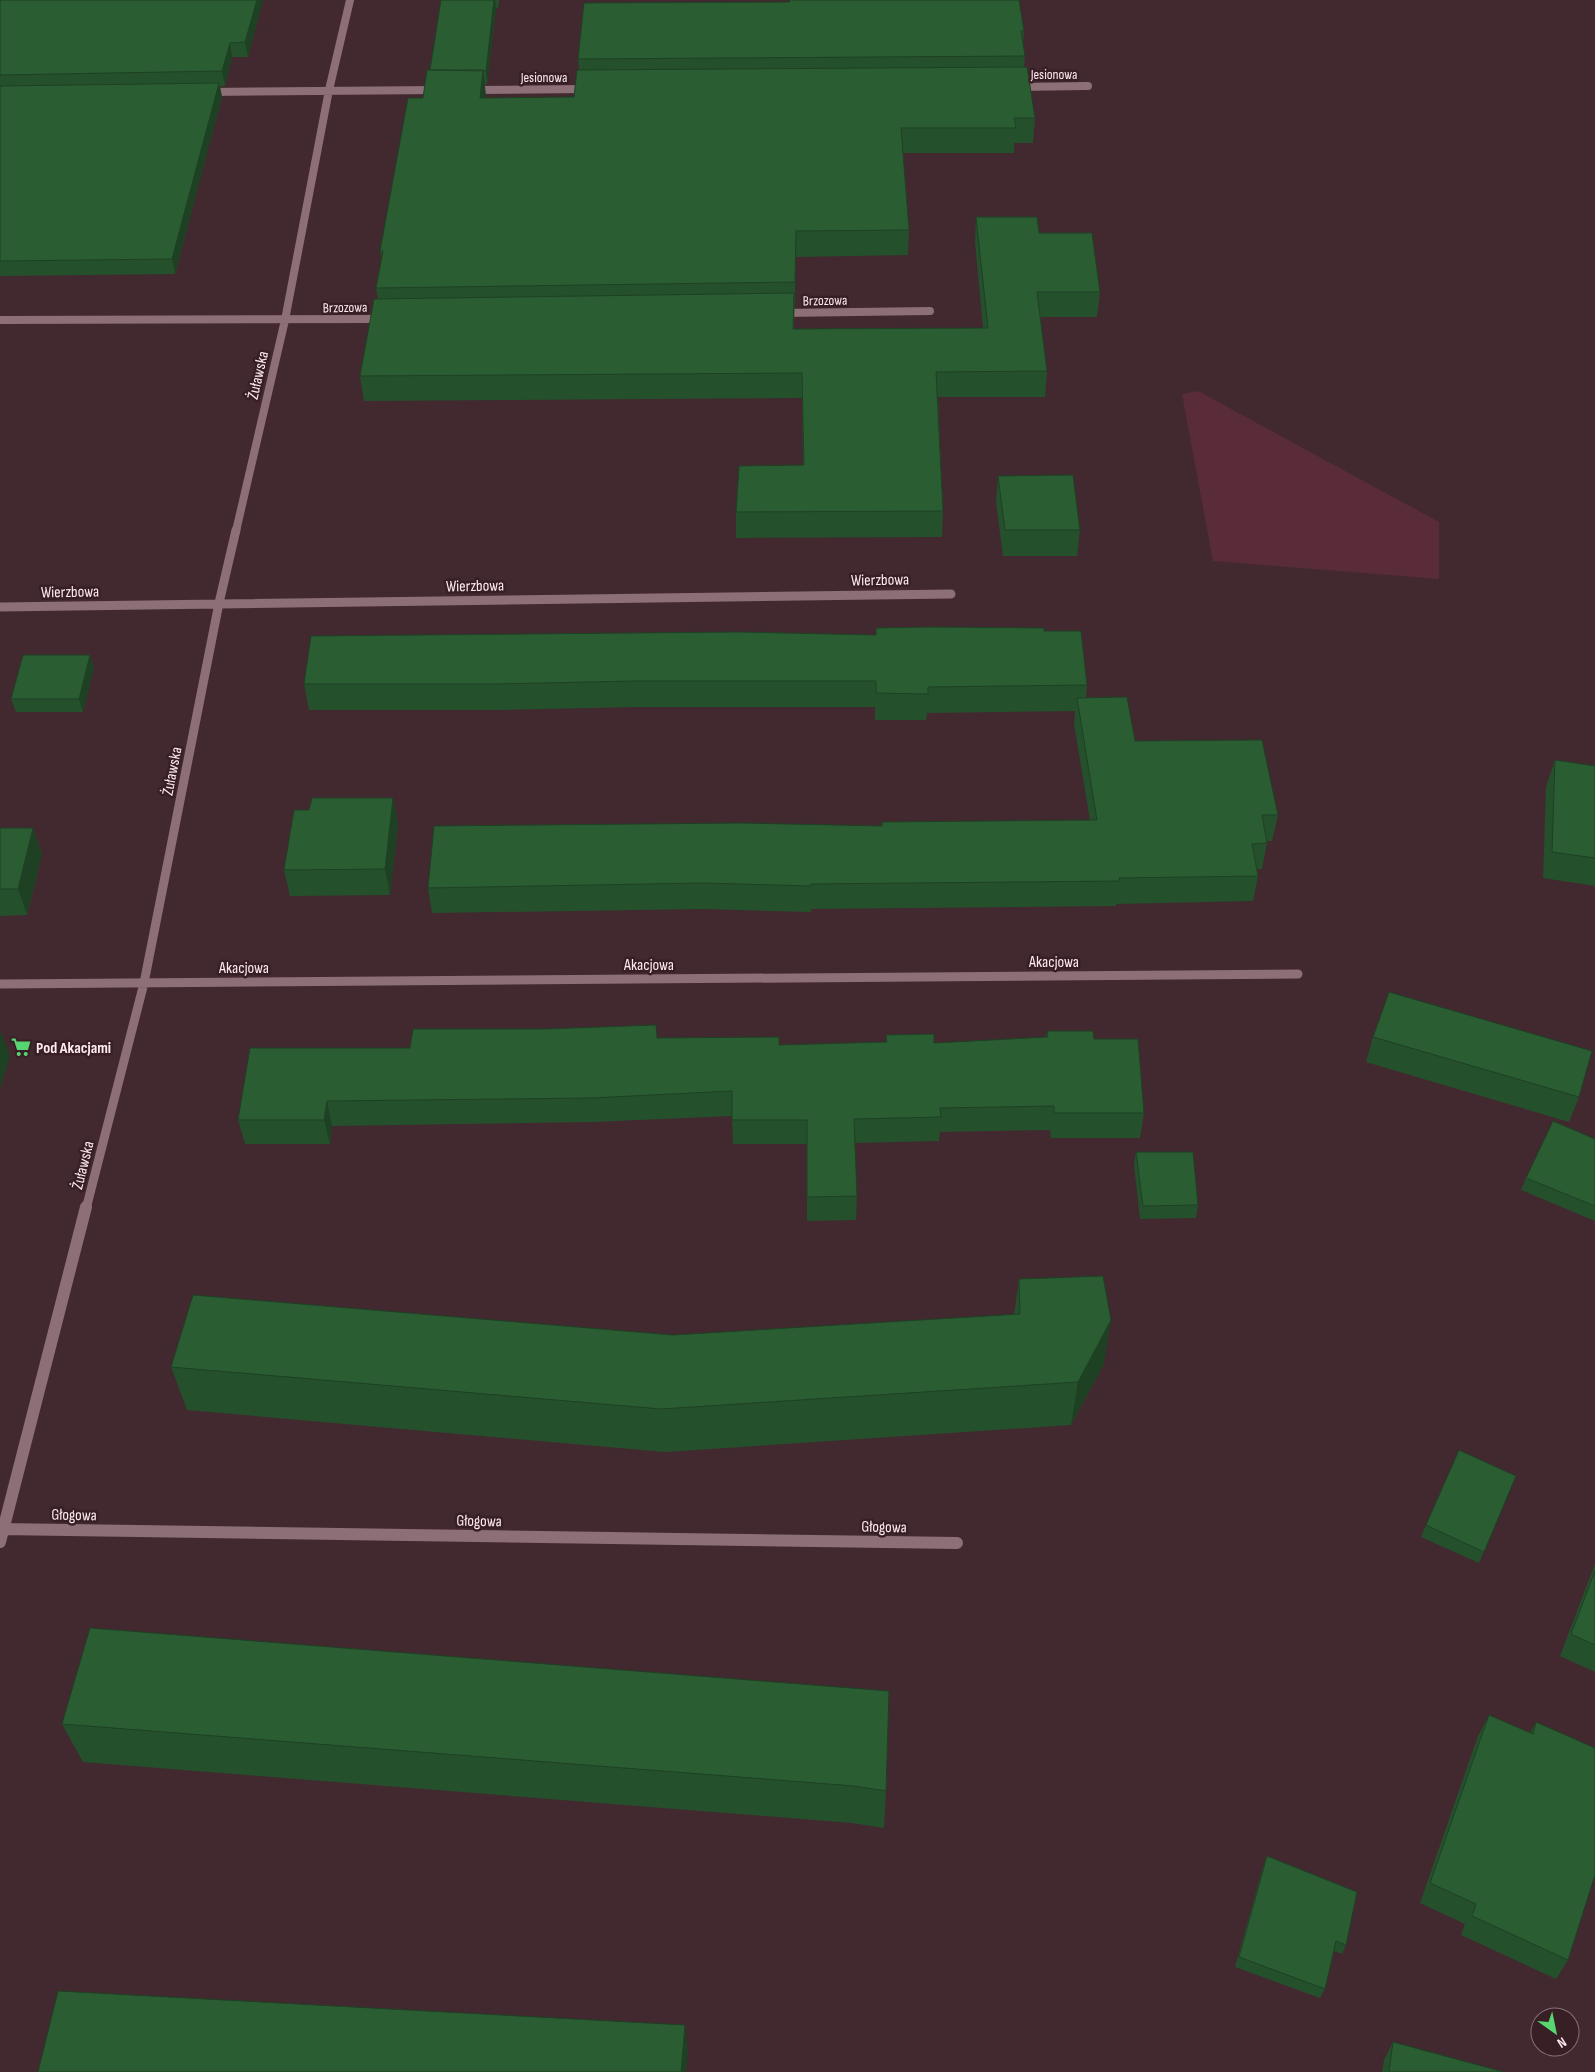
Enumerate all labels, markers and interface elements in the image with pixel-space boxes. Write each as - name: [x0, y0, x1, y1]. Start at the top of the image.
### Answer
- street label: Jesionowa: [1030, 66, 1077, 83]
- street label: Jesionowa: [520, 69, 567, 86]
- street label: Brzozowa: [803, 292, 847, 309]
- street label: Brzozowa: [323, 299, 367, 316]
- street label: Żuławska: [244, 349, 273, 401]
- street label: Wierzbowa: [851, 570, 909, 591]
- street label: Wierzbowa: [446, 576, 504, 597]
- street label: Wierzbowa: [41, 582, 99, 603]
- street label: Żuławska: [158, 745, 186, 797]
- street label: Akacjowa: [1028, 953, 1079, 972]
- street label: Akacjowa: [623, 956, 674, 975]
- street label: Akacjowa: [218, 959, 269, 978]
- supermarket icon: Pod Akacjami: [10, 1036, 32, 1058]
- place label: Pod Akacjami: [36, 1039, 111, 1058]
- street label: Żuławska: [68, 1139, 99, 1192]
- street label: Głogowa: [51, 1506, 97, 1525]
- street label: Głogowa: [456, 1512, 502, 1531]
- street label: Głogowa: [861, 1518, 907, 1537]
- north arrow: [1530, 2007, 1580, 2057]
- text: N: [1554, 2033, 1570, 2052]

